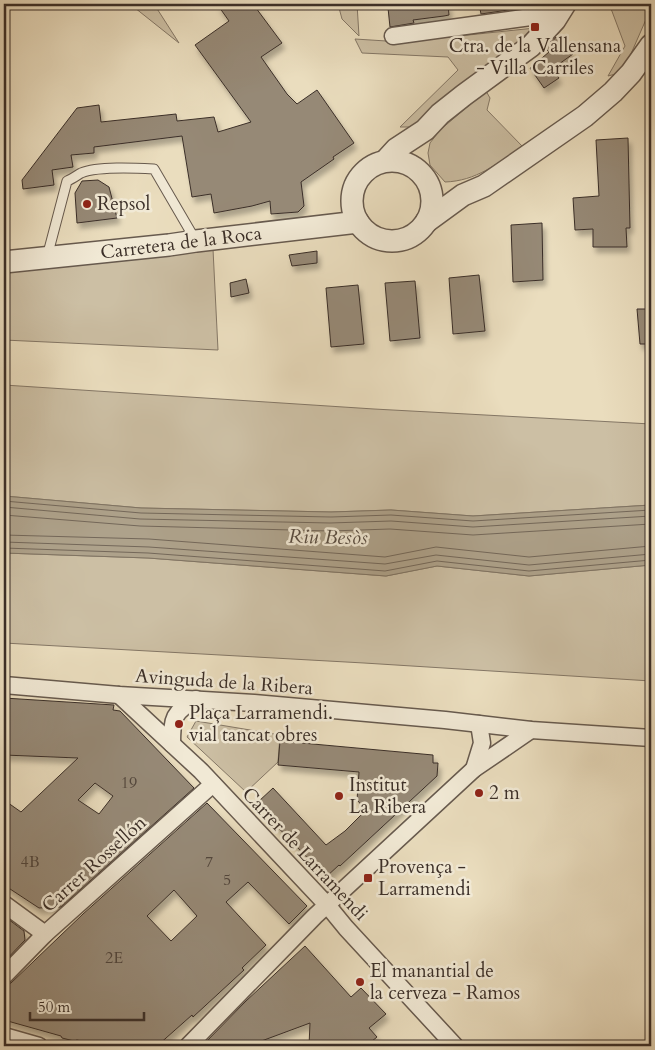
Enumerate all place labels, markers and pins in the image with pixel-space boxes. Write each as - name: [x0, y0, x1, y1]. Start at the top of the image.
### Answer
- marker: Ctra. de la Vallensana - Villa Carriles: [529, 21, 541, 33]
- place label: Ctra. de la Vallensana - Villa Carriles: [449, 33, 621, 81]
- place label: Repsol: [97, 191, 151, 217]
- marker: Repsol: [81, 198, 93, 210]
- place label: Plaça Larramendi. vial tancat obres: [189, 700, 333, 748]
- marker: Plaça Larramendi. vial tancat obres: [173, 718, 185, 730]
- place label: Institut La Ribera: [349, 772, 426, 820]
- place label: 2 m: [489, 780, 521, 806]
- marker: 2 m: [473, 787, 485, 799]
- marker: Institut La Ribera: [333, 790, 345, 802]
- place label: Provença - Larramendi: [378, 854, 471, 902]
- marker: Provença - Larramendi: [362, 872, 374, 884]
- place label: El manantial de la cerveza - Ramos: [370, 958, 520, 1006]
- marker: El manantial de la cerveza - Ramos: [354, 976, 366, 988]

